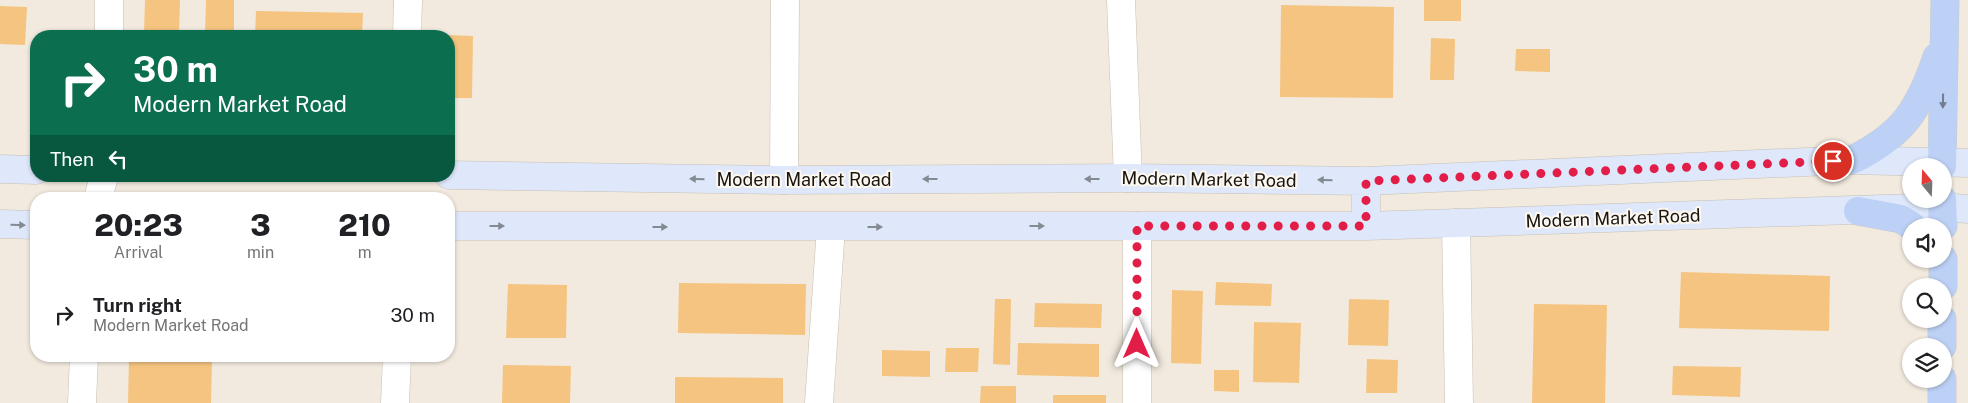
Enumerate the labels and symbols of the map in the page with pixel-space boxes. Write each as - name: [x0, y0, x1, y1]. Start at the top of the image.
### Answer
- one-way arrow: [1939, 93, 1947, 109]
- pin: [1812, 140, 1854, 182]
- north arrow: [1902, 158, 1952, 208]
- street label: Modern Market Road: [1121, 167, 1297, 191]
- street label: Modern Market Road: [716, 169, 892, 190]
- one-way arrow: [689, 175, 705, 183]
- one-way arrow: [922, 175, 938, 183]
- one-way arrow: [1084, 175, 1100, 183]
- one-way arrow: [1316, 176, 1332, 184]
- street label: Modern Market Road: [1525, 204, 1701, 232]
- one-way arrow: [10, 221, 26, 229]
- one-way arrow: [490, 222, 506, 230]
- one-way arrow: [1030, 222, 1046, 230]
- one-way arrow: [652, 223, 668, 231]
- one-way arrow: [867, 223, 883, 231]
- position arrow: [1110, 317, 1162, 369]

